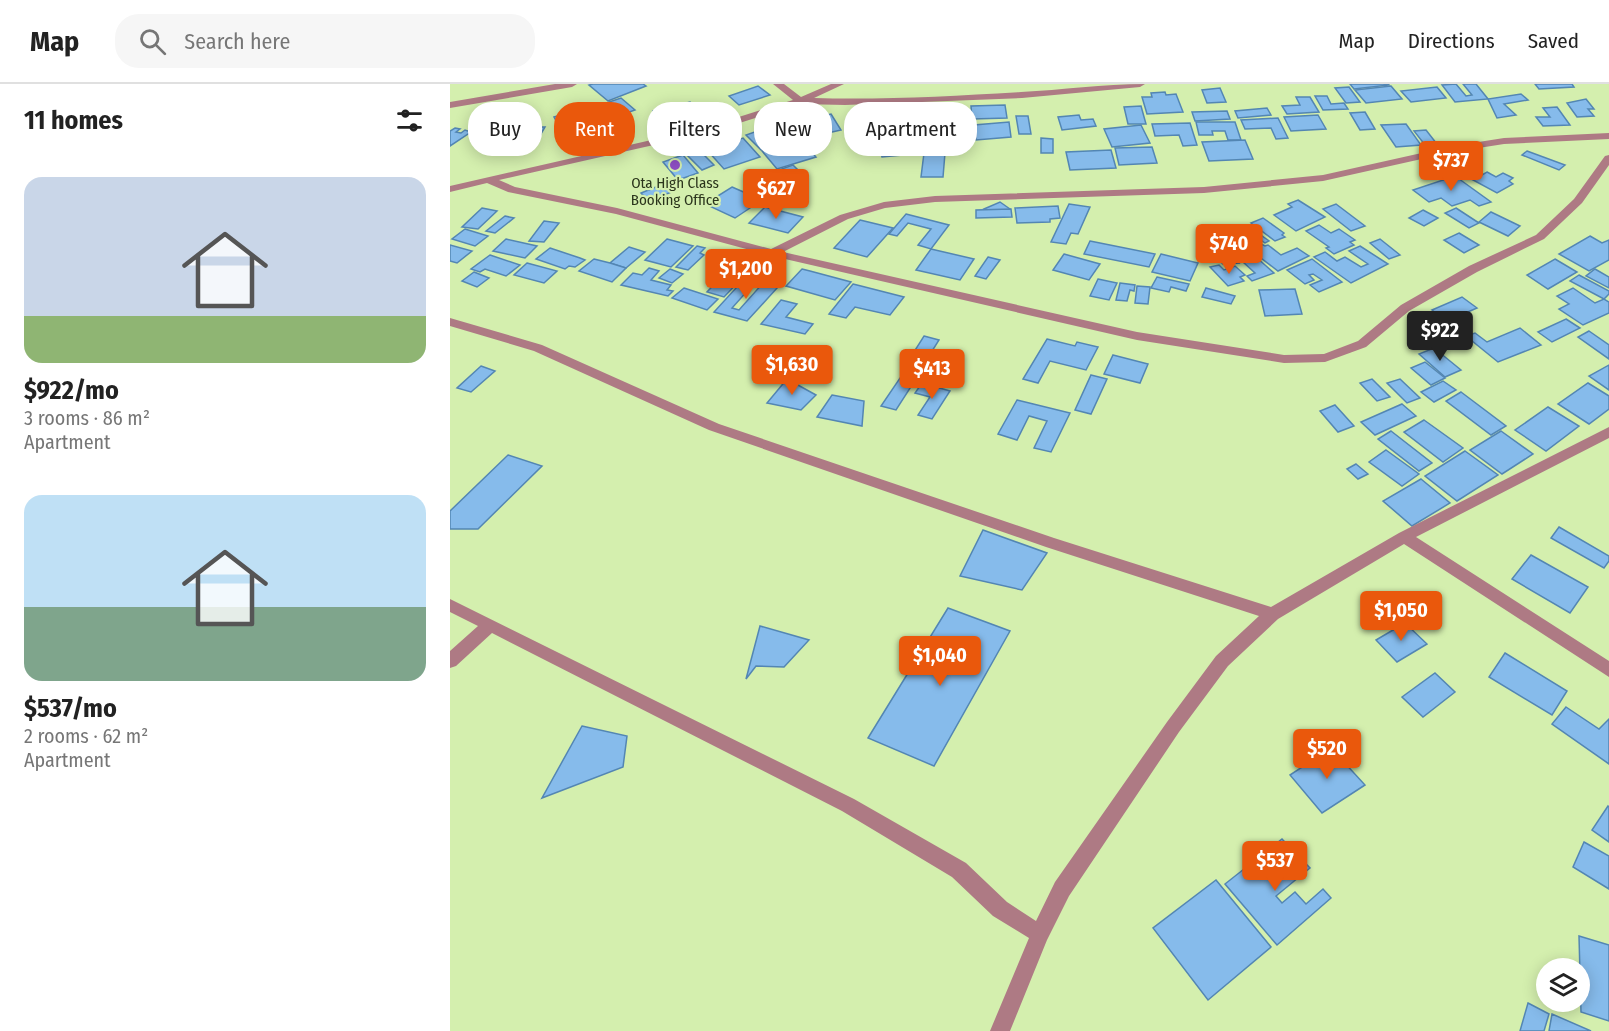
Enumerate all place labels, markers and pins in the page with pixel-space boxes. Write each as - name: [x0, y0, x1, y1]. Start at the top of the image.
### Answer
- pin: $737: [1415, 141, 1487, 192]
- marker: Ota High Class Booking Office: [668, 158, 682, 172]
- pin: $627: [740, 169, 812, 220]
- place label: Ota High Class Booking Office: [631, 174, 719, 209]
- pin: $740: [1193, 224, 1265, 275]
- pin: $1,200: [697, 249, 795, 300]
- pin: $922: [1404, 311, 1476, 362]
- pin: $1,630: [743, 345, 841, 396]
- pin: $413: [896, 349, 968, 400]
- pin: $1,050: [1352, 591, 1450, 642]
- pin: $1,040: [891, 636, 989, 687]
- pin: $520: [1291, 729, 1363, 780]
- pin: $537: [1239, 841, 1311, 892]

